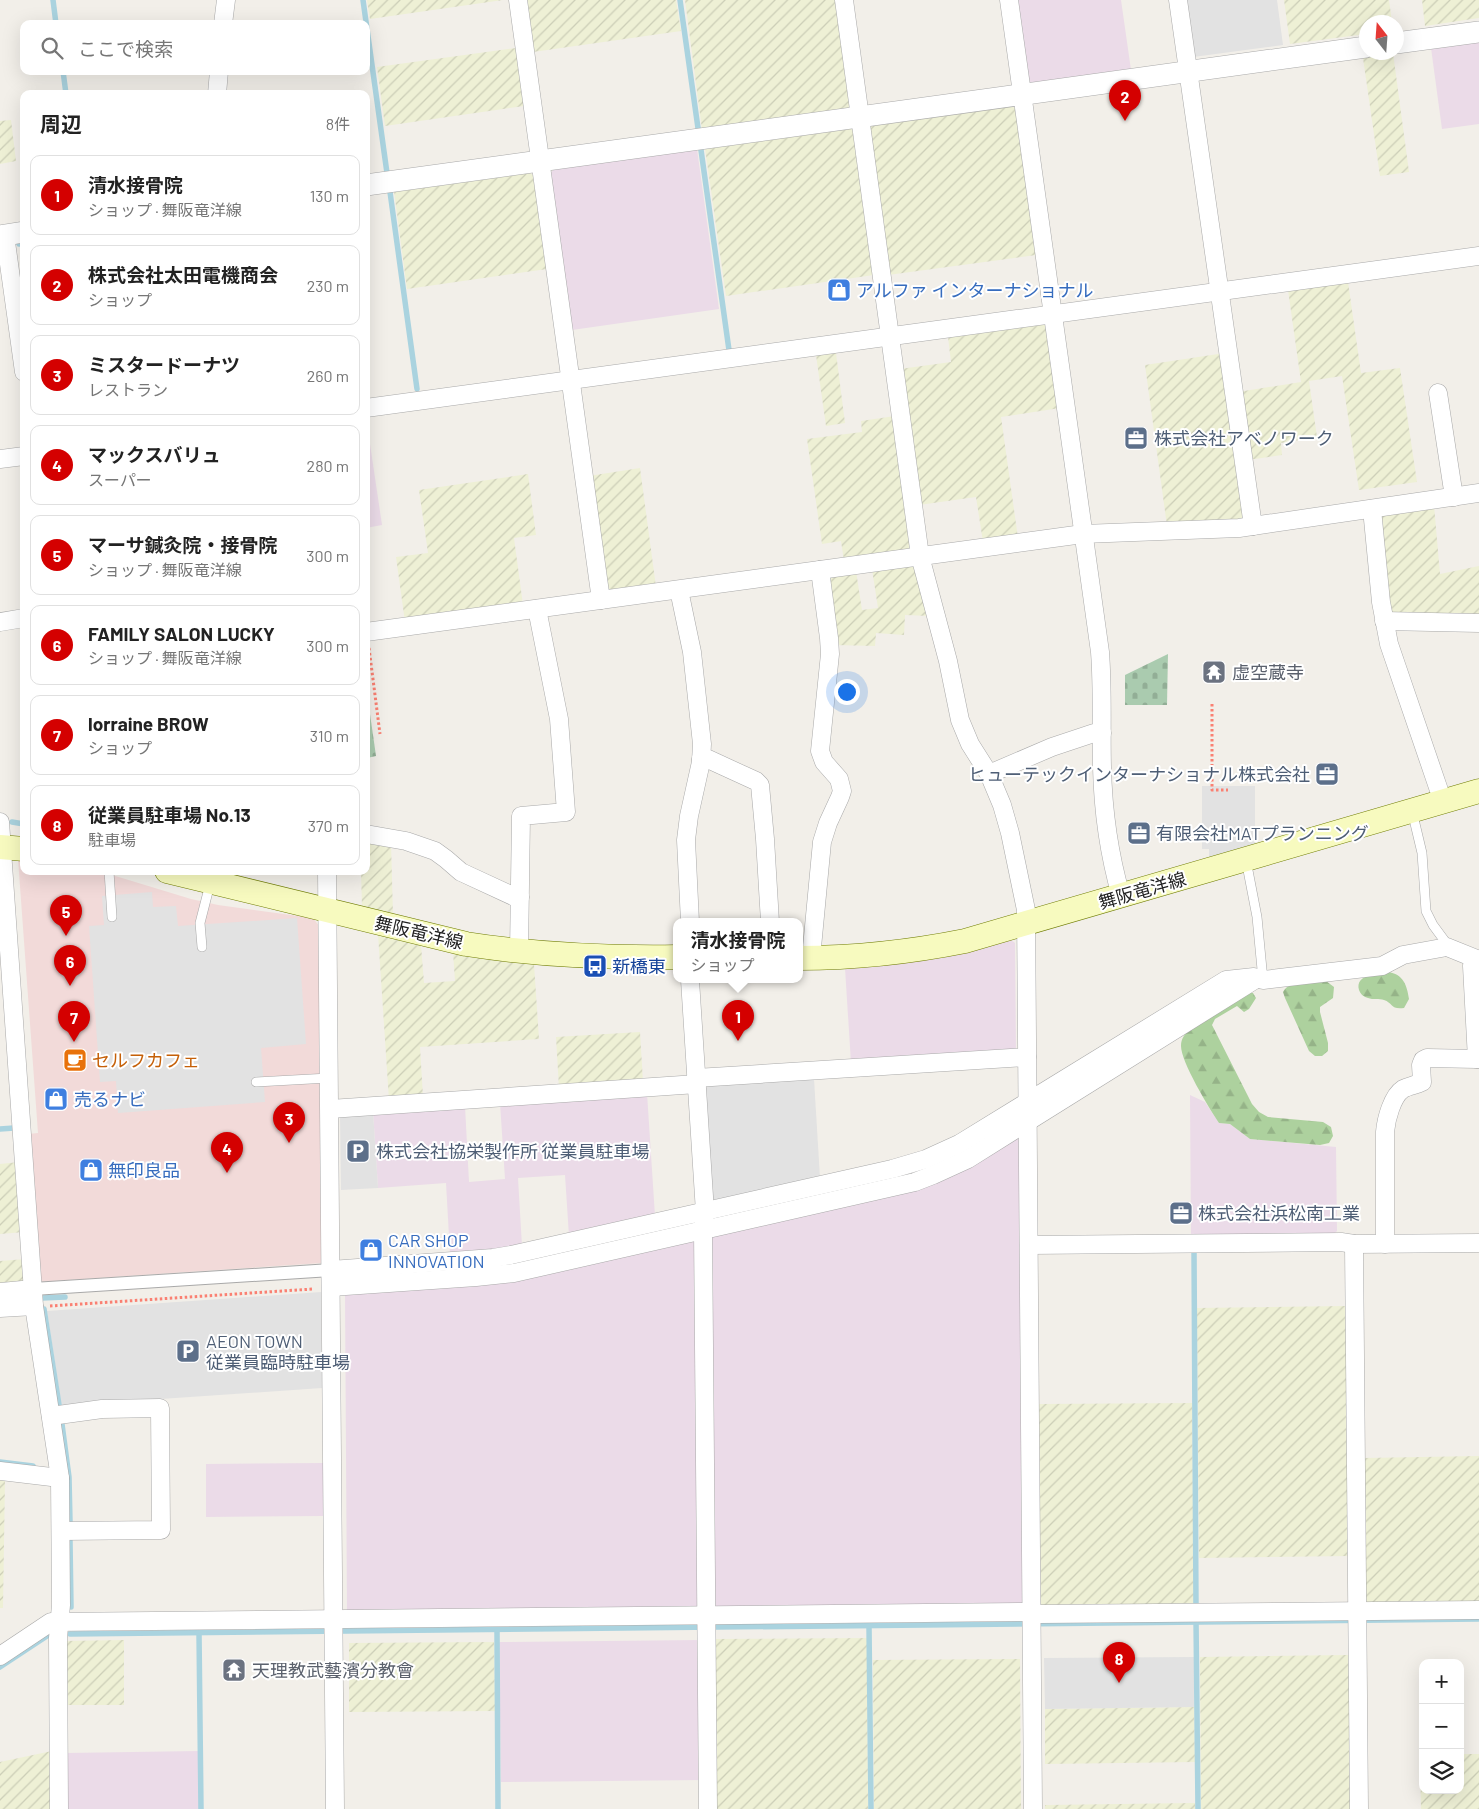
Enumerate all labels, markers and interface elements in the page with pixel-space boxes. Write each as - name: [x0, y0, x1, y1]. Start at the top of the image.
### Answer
- north arrow: [1359, 15, 1404, 60]
- search box: [20, 20, 370, 75]
- icon: search: [38, 34, 66, 62]
- text: ここで検索: [78, 37, 173, 60]
- pin: 2: [1109, 80, 1141, 121]
- text: 周辺: [40, 111, 82, 136]
- text: 8件: [326, 114, 350, 133]
- text: 清水接骨院: [88, 173, 183, 196]
- text: 1: [54, 186, 60, 205]
- text: 130 m: [310, 186, 349, 205]
- text: ショップ · 舞阪竜洋線: [88, 200, 242, 219]
- text: 株式会社太田電機商会: [88, 263, 278, 286]
- text: 2: [53, 276, 61, 295]
- text: 230 m: [307, 276, 349, 295]
- shop icon: アルファ インターナショナル: [826, 277, 852, 303]
- place label: アルファ インターナショナル: [856, 279, 1093, 301]
- text: ショップ: [88, 290, 152, 309]
- text: ミスタードーナツ: [88, 353, 240, 376]
- text: 3: [53, 366, 61, 385]
- text: 260 m: [307, 366, 349, 385]
- text: レストラン: [88, 380, 168, 399]
- office icon: 株式会社アベノワーク: [1123, 425, 1149, 451]
- place label: 株式会社アベノワーク: [1154, 427, 1334, 449]
- text: マックスバリュ: [88, 443, 220, 466]
- text: 4: [52, 456, 62, 475]
- text: 280 m: [307, 456, 349, 475]
- text: スーパー: [88, 470, 152, 489]
- text: マーサ鍼灸院・接骨院: [88, 533, 278, 556]
- text: 5: [53, 546, 61, 565]
- text: 300 m: [306, 546, 349, 565]
- text: ショップ · 舞阪竜洋線: [88, 560, 242, 579]
- text: FAMILY SALON LUCKY: [88, 622, 275, 645]
- text: 6: [53, 636, 61, 655]
- text: 300 m: [306, 636, 349, 655]
- text: ショップ · 舞阪竜洋線: [88, 648, 242, 667]
- temple icon: 虚空蔵寺: [1201, 659, 1227, 685]
- place label: 虚空蔵寺: [1232, 661, 1304, 683]
- your location: [834, 679, 860, 705]
- text: lorraine BROW: [88, 712, 209, 735]
- text: 7: [53, 726, 61, 745]
- text: 310 m: [310, 726, 349, 745]
- text: ショップ: [88, 738, 152, 757]
- office icon: ヒューテックインターナショナル株式会社: [1314, 761, 1340, 787]
- place label: ヒューテックインターナショナル株式会社: [968, 763, 1310, 785]
- text: 従業員駐車場 No.13: [88, 803, 251, 826]
- text: 8: [53, 816, 61, 835]
- text: 370 m: [308, 816, 349, 835]
- office icon: 有限会社MATプランニング: [1126, 820, 1152, 846]
- place label: 有限会社MATプランニング: [1156, 822, 1369, 844]
- text: 駐車場: [88, 830, 136, 849]
- street label: 舞阪竜洋線: [1096, 867, 1188, 913]
- pin: 5: [50, 895, 82, 936]
- street label: 舞阪竜洋線: [373, 911, 465, 953]
- popup: [673, 918, 803, 983]
- text: 清水接骨院: [690, 928, 786, 951]
- pin: 6: [54, 945, 86, 986]
- bus stop icon: 新橋東: [582, 953, 608, 979]
- place label: 新橋東: [612, 955, 666, 977]
- text: ショップ: [690, 955, 755, 974]
- pin: 1: [722, 1000, 754, 1041]
- pin: 7: [58, 1001, 90, 1042]
- cafe icon: セルフカフェ: [62, 1047, 88, 1073]
- place label: セルフカフェ: [92, 1049, 200, 1071]
- shop icon: 売るナビ: [43, 1086, 69, 1112]
- place label: 売るナビ: [74, 1088, 146, 1110]
- pin: 3: [273, 1102, 305, 1143]
- pin: 4: [211, 1132, 243, 1173]
- parking icon: 株式会社協栄製作所 従業員駐車場: [345, 1138, 371, 1164]
- place label: 株式会社協栄製作所 従業員駐車場: [376, 1140, 650, 1162]
- shop icon: 無印良品: [78, 1157, 104, 1183]
- place label: 無印良品: [108, 1159, 180, 1181]
- office icon: 株式会社浜松南工業: [1168, 1200, 1194, 1226]
- place label: 株式会社浜松南工業: [1198, 1202, 1360, 1224]
- place label: CAR SHOP INNOVATION: [388, 1229, 485, 1272]
- shop icon: CAR SHOP INNOVATION: [358, 1237, 384, 1263]
- place label: AEON TOWN 従業員臨時駐車場: [206, 1330, 350, 1373]
- parking icon: AEON TOWN 従業員臨時駐車場: [175, 1338, 201, 1364]
- pin: 8: [1103, 1642, 1135, 1683]
- temple icon: 天理教武藝濱分教會: [221, 1657, 247, 1683]
- place label: 天理教武藝濱分教會: [252, 1659, 414, 1681]
- map controls: [1419, 1659, 1464, 1794]
- button: +: [1419, 1659, 1464, 1704]
- button: −: [1419, 1704, 1464, 1749]
- button: layers: [1419, 1749, 1464, 1794]

